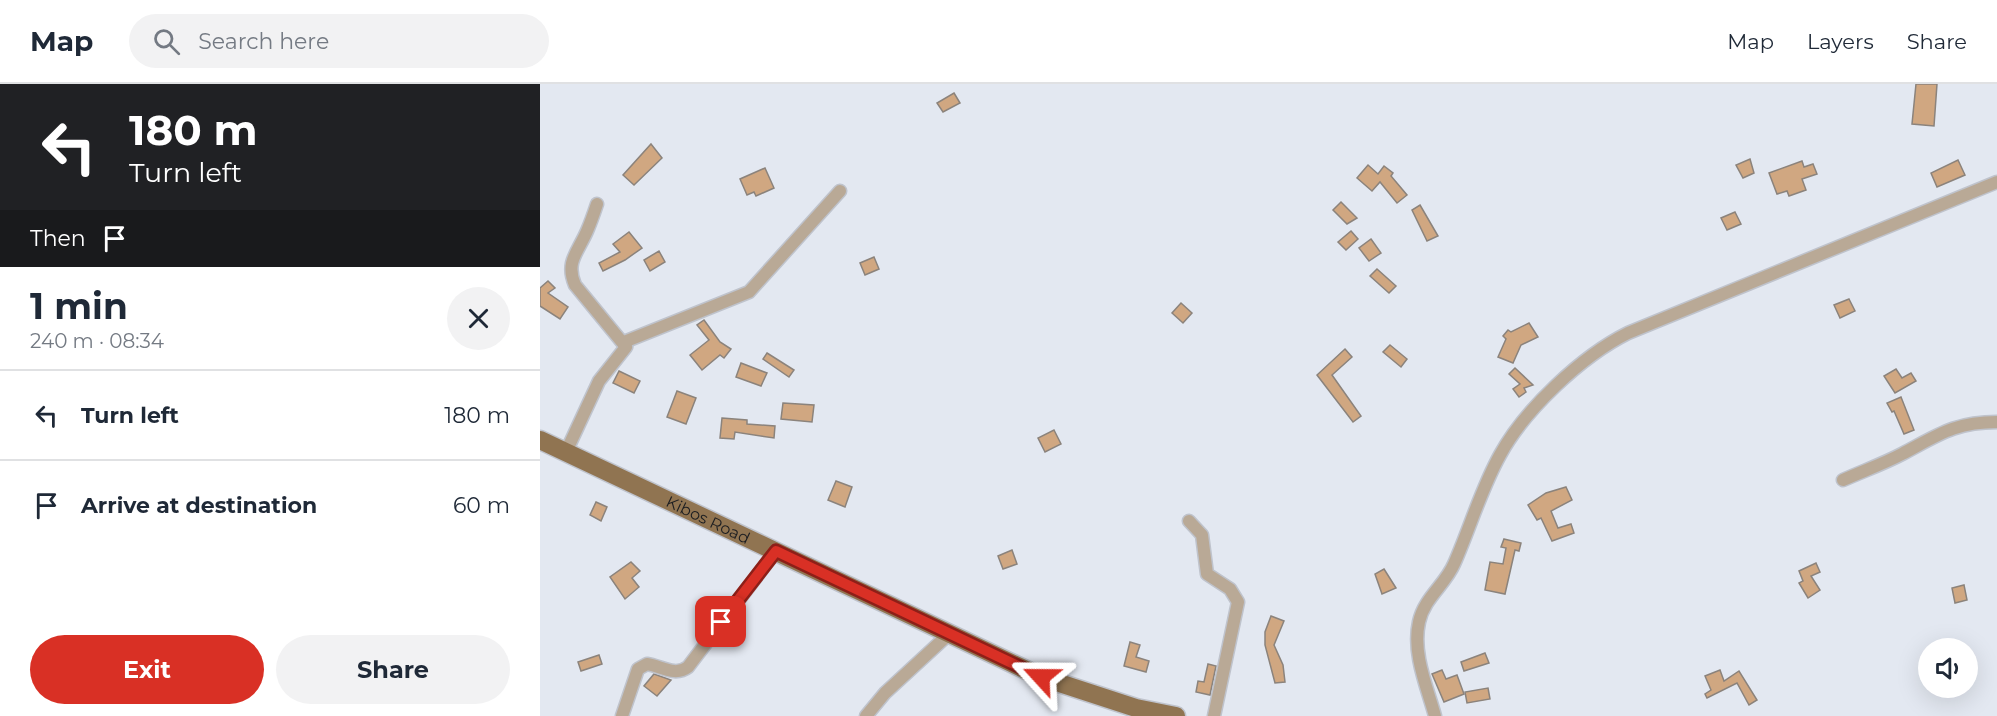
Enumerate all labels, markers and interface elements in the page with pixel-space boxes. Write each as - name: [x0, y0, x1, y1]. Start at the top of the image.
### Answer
- search box: [129, 14, 549, 68]
- text: Map: [30, 24, 93, 58]
- icon: search: [150, 25, 183, 58]
- text: Search here: [198, 28, 329, 55]
- text: Map: [1727, 29, 1774, 54]
- text: Layers: [1807, 29, 1874, 54]
- text: Share: [1907, 29, 1967, 54]
- text: 180 m: [129, 104, 258, 156]
- icon: left: [30, 108, 108, 186]
- text: Turn left: [129, 156, 242, 189]
- icon: arrive: [98, 222, 131, 255]
- text: Then: [30, 225, 86, 252]
- text: 1 min: [30, 284, 128, 328]
- button: close: [447, 287, 510, 350]
- text: 240 m · 08:34: [30, 329, 164, 353]
- icon: left: [30, 399, 63, 432]
- text: Turn left: [81, 402, 179, 429]
- text: 180 m: [444, 402, 510, 429]
- icon: arrive: [30, 489, 63, 522]
- text: Arrive at destination: [81, 492, 317, 519]
- text: 60 m: [453, 492, 510, 519]
- street label: Kibos Road: [663, 492, 753, 548]
- pin: [695, 596, 746, 647]
- icon: arrive: [704, 605, 737, 638]
- button: Exit: [30, 635, 264, 704]
- button: Share: [276, 635, 510, 704]
- map controls: [1918, 638, 1978, 698]
- button: sound: [1918, 638, 1978, 698]
- position arrow: [1009, 645, 1073, 709]

